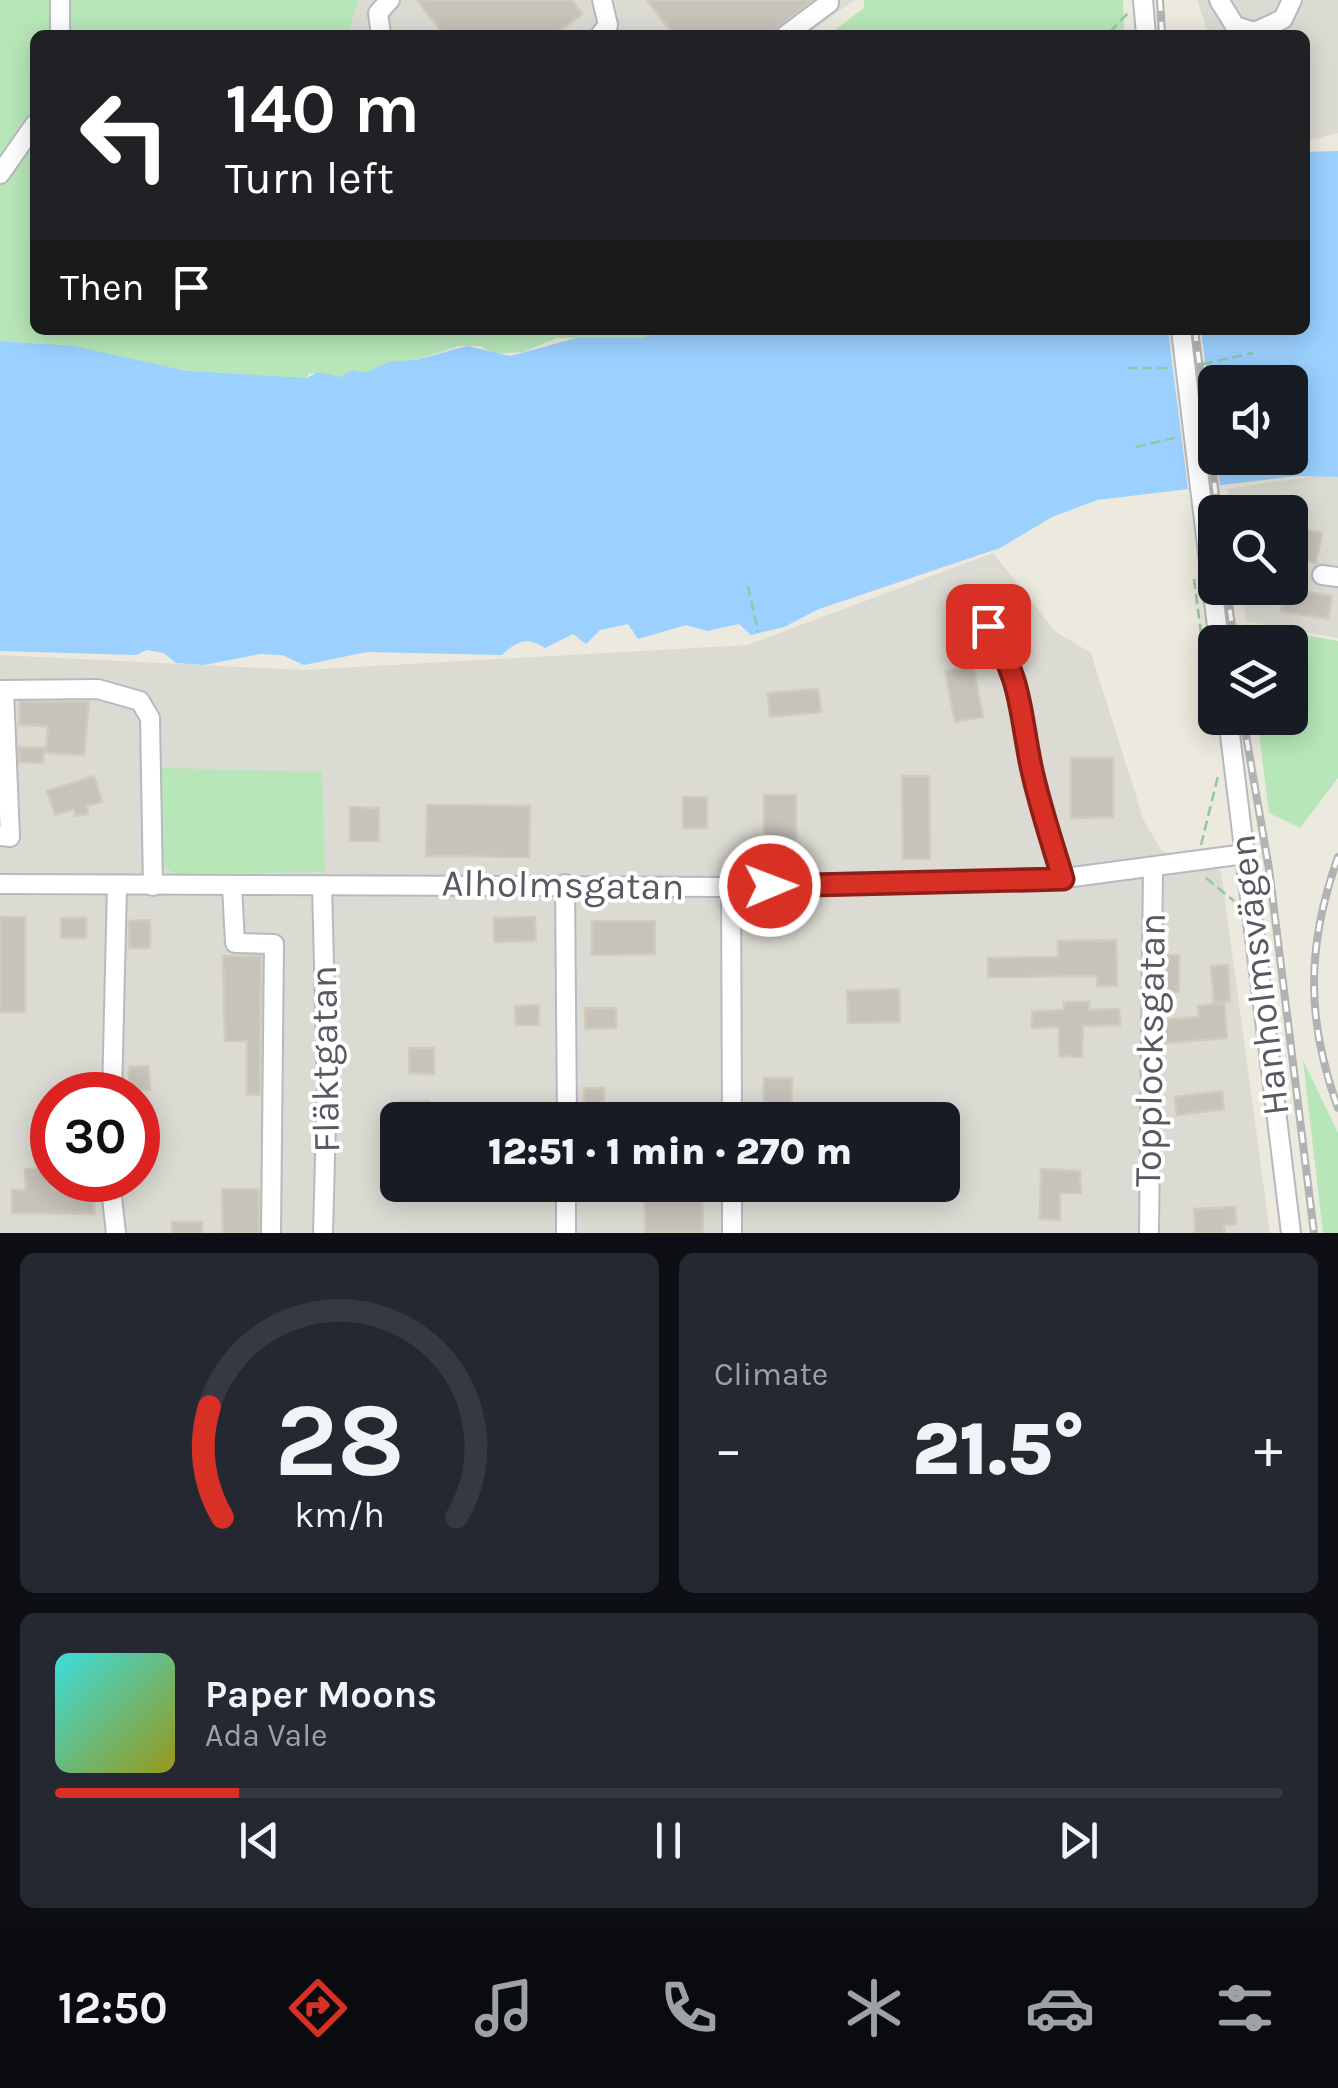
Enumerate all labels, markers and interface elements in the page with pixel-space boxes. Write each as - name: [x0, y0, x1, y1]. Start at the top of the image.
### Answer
- text: 140 m: [225, 68, 420, 150]
- icon: left: [60, 70, 190, 200]
- text: Turn left: [225, 152, 394, 204]
- icon: arrive: [164, 260, 219, 315]
- text: Then: [60, 265, 144, 310]
- map controls: [1198, 365, 1308, 735]
- button: sound: [1198, 365, 1308, 475]
- button: search: [1198, 495, 1308, 605]
- pin: [946, 584, 1031, 669]
- icon: arrive: [961, 599, 1016, 654]
- button: layers: [1198, 625, 1308, 735]
- street label: Hanholmsvägen: [1219, 832, 1299, 1118]
- position arrow: [718, 834, 822, 938]
- street label: Alholmsgatan: [441, 860, 685, 910]
- street label: Topplocksgatan: [1125, 913, 1175, 1187]
- street label: Fläktgatan: [301, 965, 349, 1153]
- speed limit sign: 30: [30, 1072, 160, 1202]
- text: 12:51 · 1 min · 270 m: [488, 1129, 852, 1174]
- text: Climate: [714, 1356, 828, 1393]
- text: 28: [274, 1380, 405, 1501]
- text: 21.5°: [912, 1405, 1085, 1493]
- text: −: [714, 1417, 743, 1481]
- text: +: [1254, 1417, 1283, 1481]
- text: km/h: [294, 1494, 385, 1536]
- text: Paper Moons: [205, 1672, 437, 1717]
- text: Ada Vale: [205, 1717, 328, 1754]
- icon: previous: [232, 1813, 287, 1868]
- icon: pause: [641, 1813, 696, 1868]
- icon: next: [1051, 1813, 1106, 1868]
- icon: directions: [283, 1973, 353, 2043]
- icon: music: [469, 1973, 539, 2043]
- icon: phone: [654, 1973, 724, 2043]
- icon: climate: [839, 1973, 909, 2043]
- icon: car: [1025, 1973, 1095, 2043]
- icon: filters: [1210, 1973, 1280, 2043]
- text: 12:50: [58, 1982, 168, 2034]

